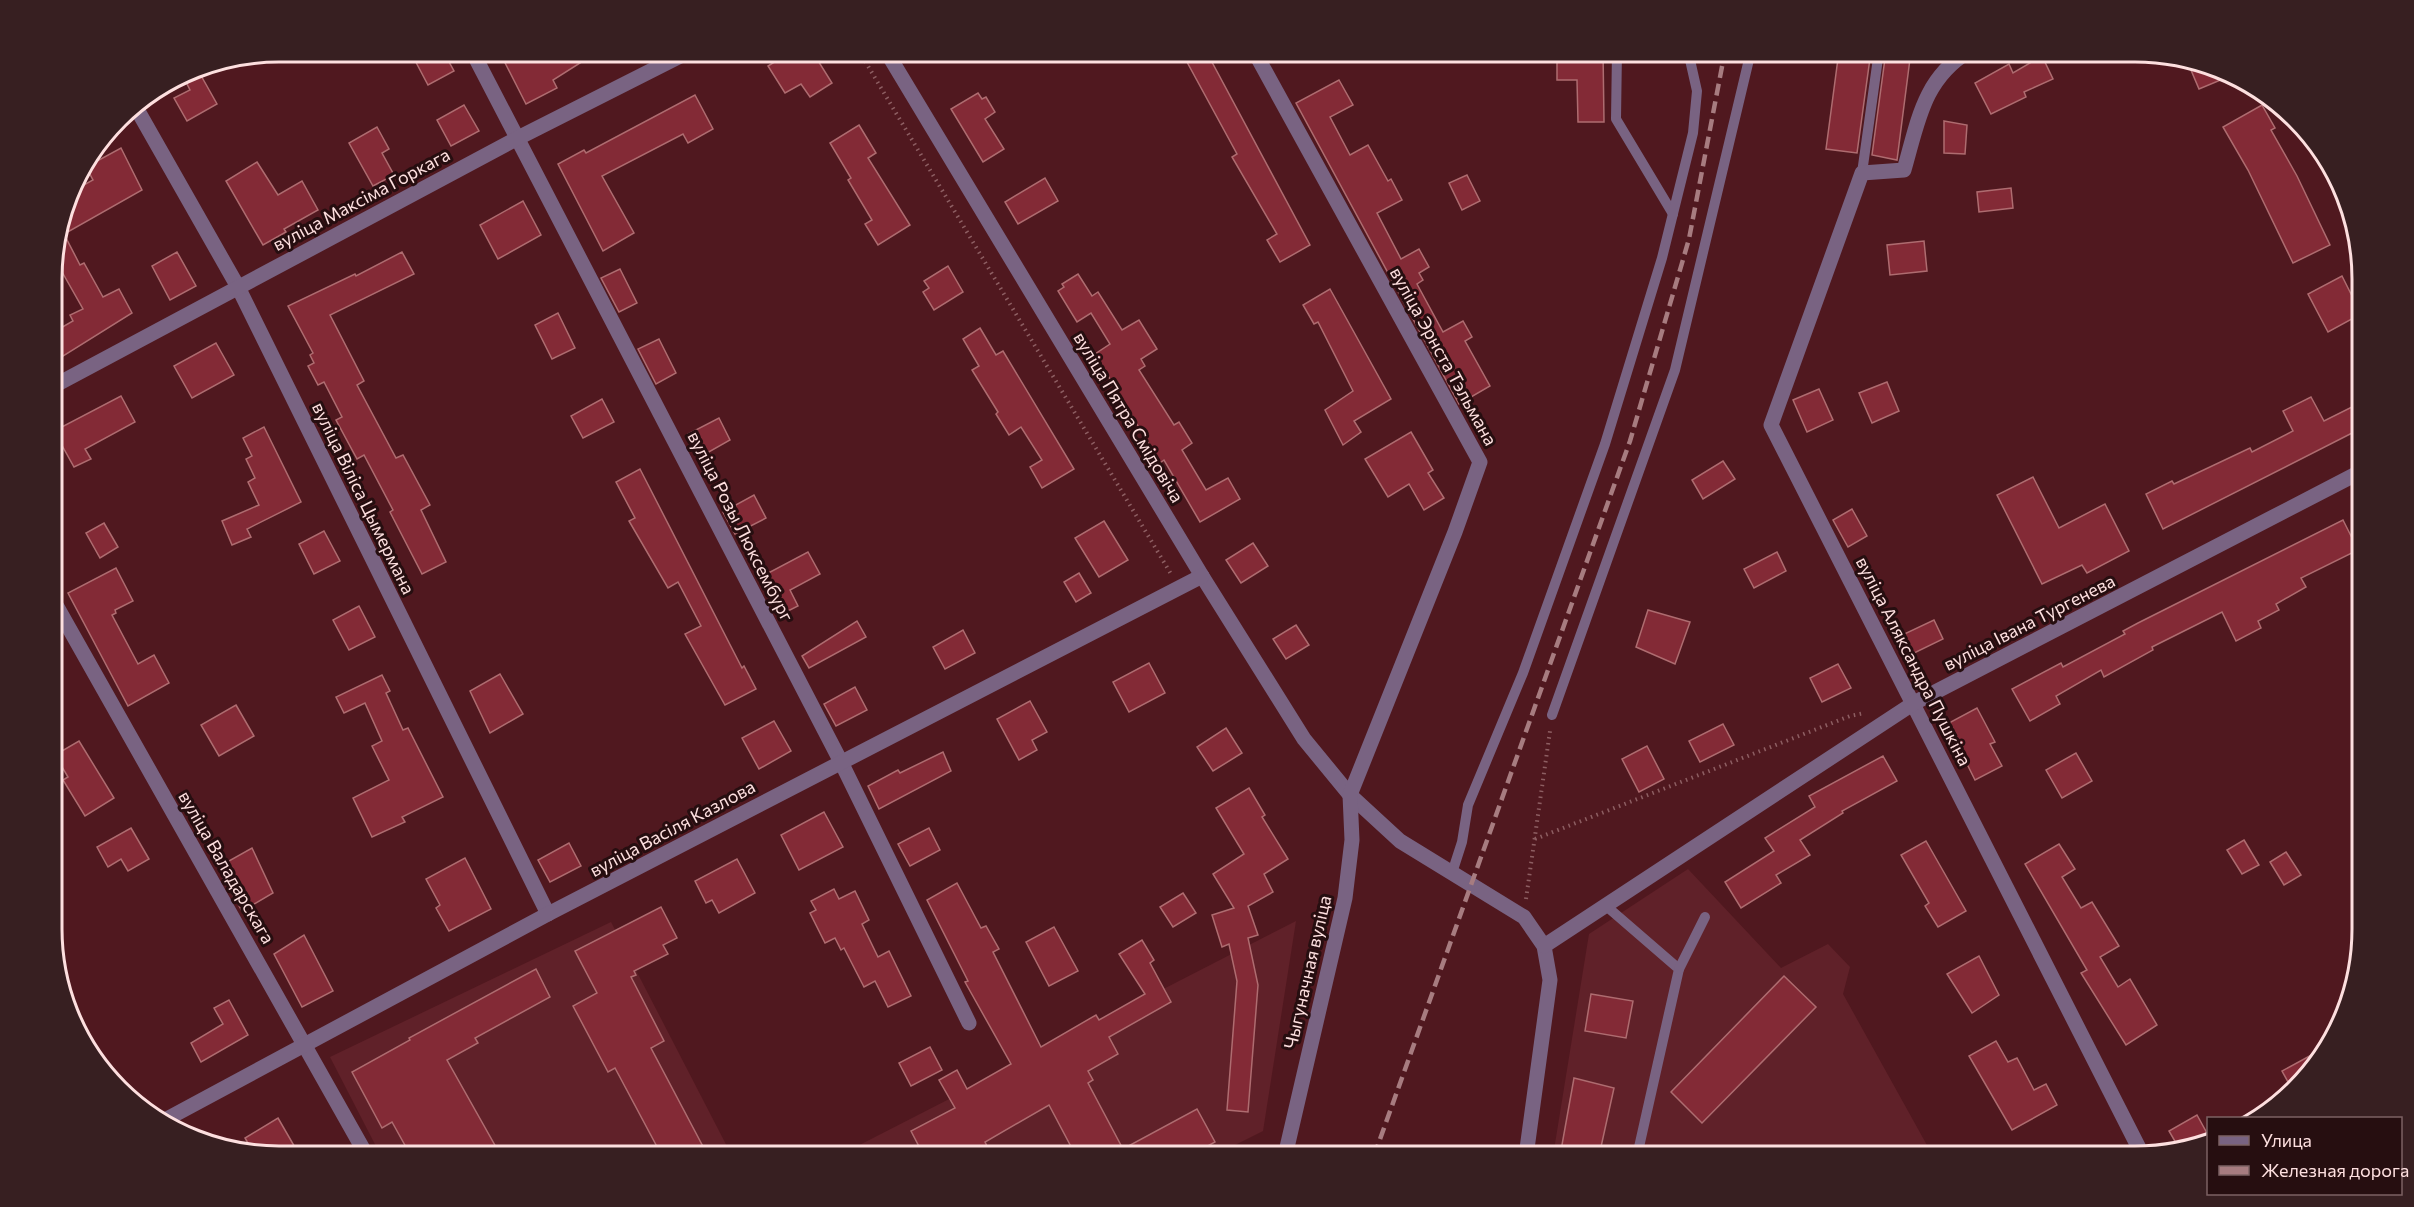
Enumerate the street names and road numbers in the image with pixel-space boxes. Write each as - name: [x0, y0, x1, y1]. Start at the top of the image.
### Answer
- street label: вуліца Максіма Горкага: [269, 143, 453, 255]
- street label: вуліца Эрнста Тэльмана: [1386, 263, 1502, 449]
- street label: вуліца Пятра Смідовіча: [1069, 328, 1189, 506]
- street label: вуліца Віліса Цымермана: [308, 398, 420, 598]
- street label: вуліца Розы Люксембург: [683, 427, 799, 625]
- street label: вуліца Аляксандра Пушкіна: [1852, 553, 1976, 769]
- street label: вуліца Івана Тургенева: [1940, 569, 2118, 675]
- street label: вуліца Васіля Казлова: [585, 775, 759, 881]
- street label: вуліца Валадарскага: [174, 787, 280, 947]
- street label: Чыгуначная вуліца: [1279, 893, 1335, 1051]

